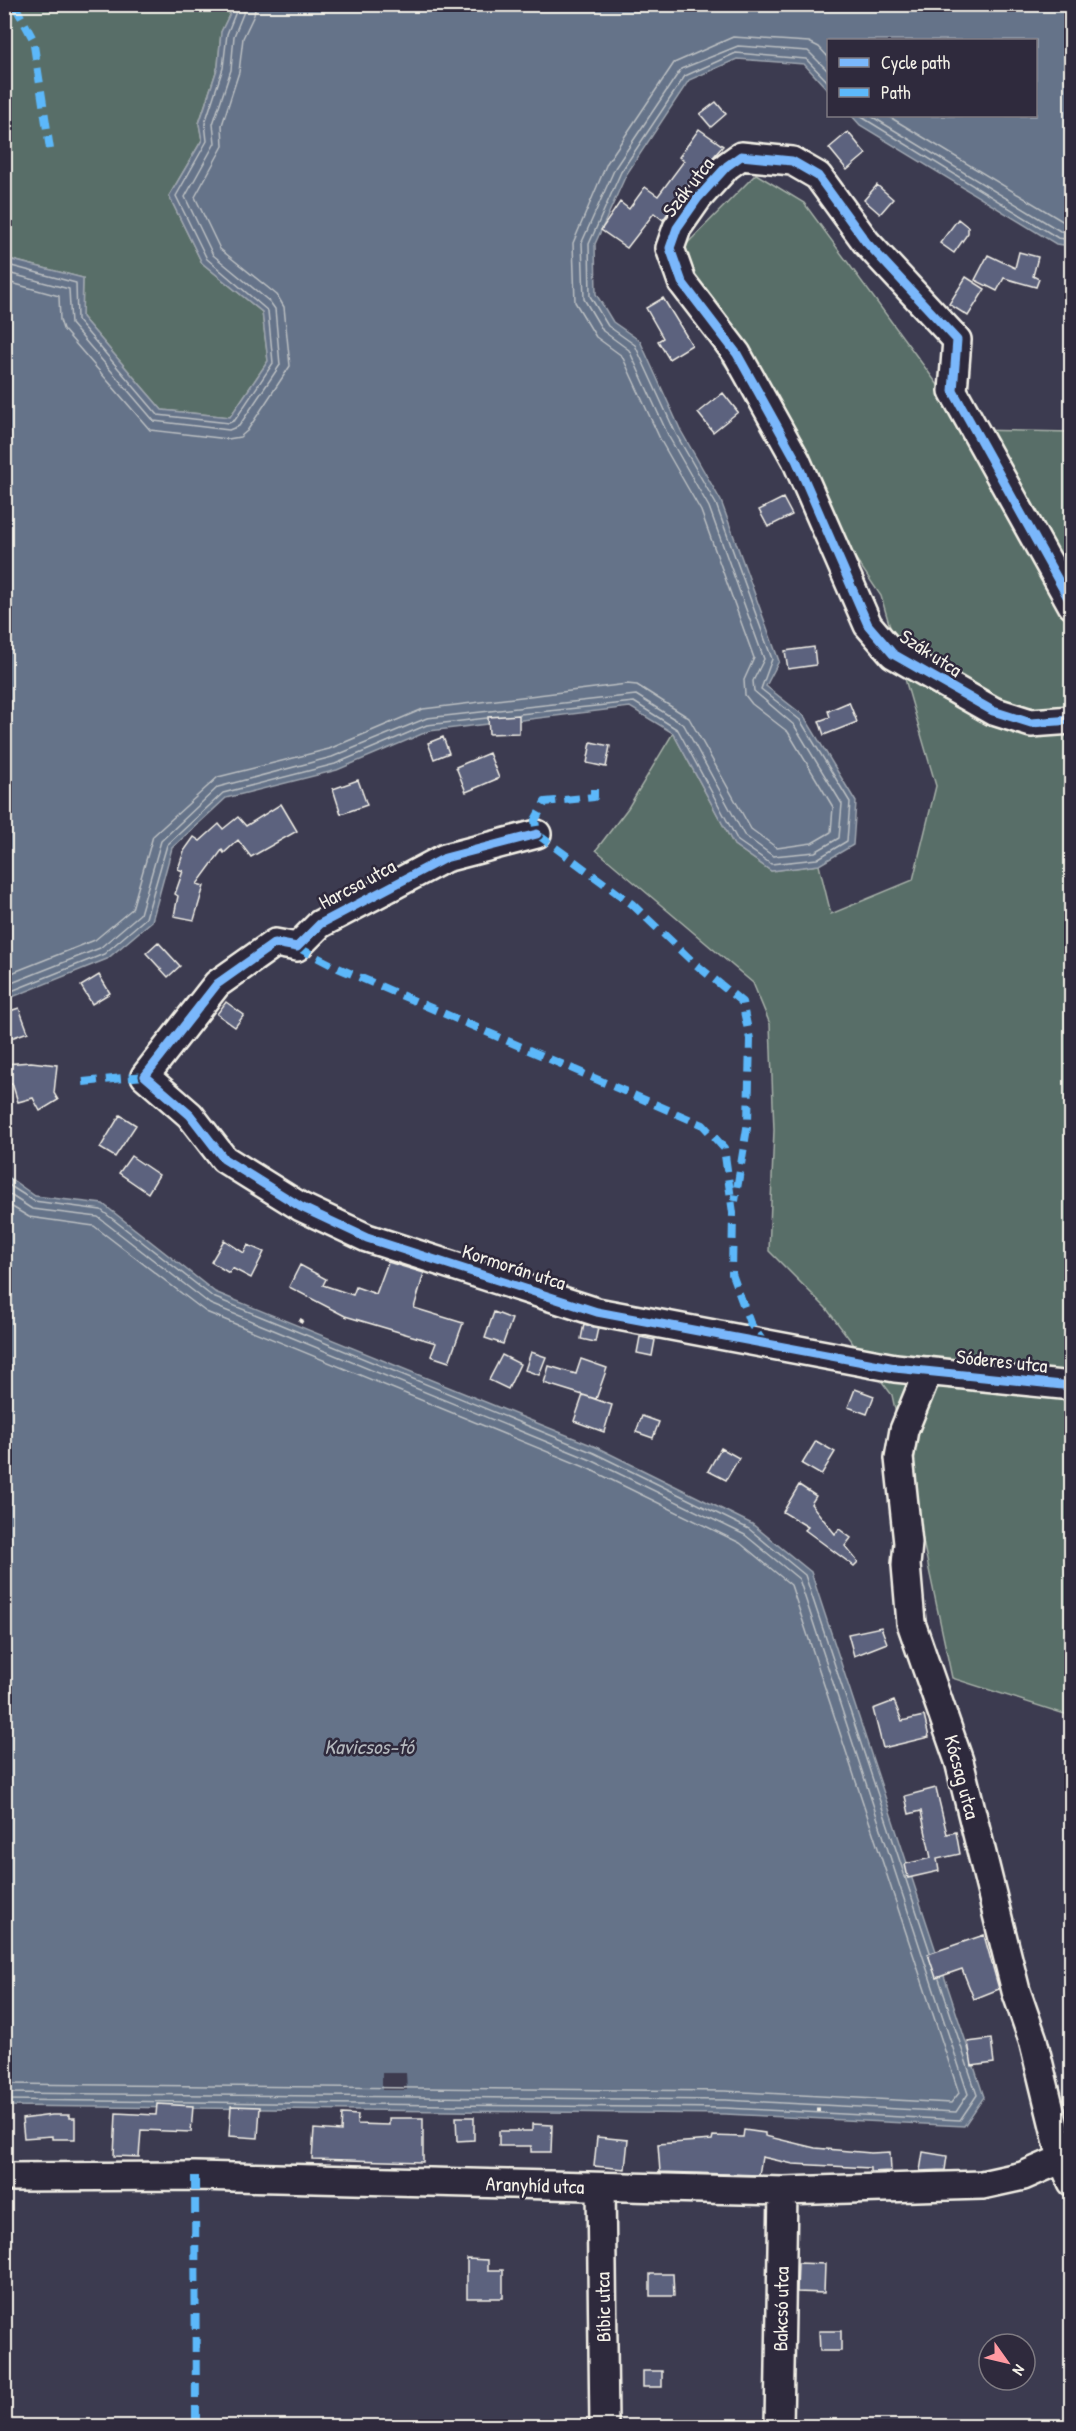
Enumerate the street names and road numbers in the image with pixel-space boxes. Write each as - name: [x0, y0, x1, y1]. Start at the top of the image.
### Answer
- street label: Szák utca: [656, 151, 720, 222]
- street label: Szák utca: [895, 622, 968, 683]
- street label: Harcsa utca: [314, 852, 400, 915]
- street label: Kormorán utca: [459, 1237, 570, 1296]
- street label: Sóderes utca: [955, 1342, 1049, 1379]
- street label: Kócsag utca: [938, 1732, 987, 1822]
- street label: Aranyhíd utca: [485, 2169, 585, 2200]
- street label: Bakcsó utca: [766, 2266, 795, 2352]
- street label: Bíbic utca: [588, 2272, 617, 2342]

